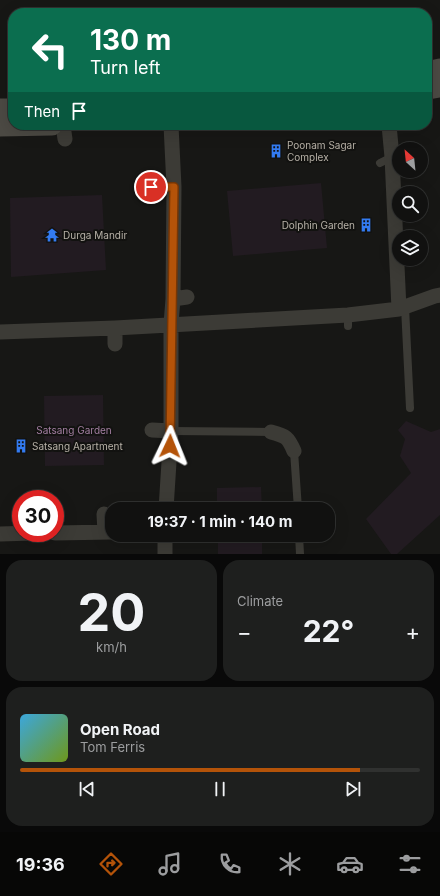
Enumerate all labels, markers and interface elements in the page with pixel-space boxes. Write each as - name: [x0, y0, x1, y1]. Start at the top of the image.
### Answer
- text: 130 m: [90, 23, 171, 57]
- icon: left: [24, 24, 76, 76]
- text: Turn left: [90, 57, 160, 78]
- icon: arrive: [68, 100, 90, 122]
- text: Then: [24, 102, 60, 121]
- place label: Poonam Sagar Complex: [287, 139, 356, 163]
- north arrow: [392, 142, 428, 178]
- map controls: [392, 142, 428, 266]
- building icon: Poonam Sagar Complex: [268, 143, 284, 159]
- pin: [134, 170, 168, 204]
- icon: arrive: [140, 176, 162, 198]
- button: search: [392, 186, 428, 222]
- building icon: Dolphin Garden: [358, 217, 374, 233]
- place label: Dolphin Garden: [282, 219, 355, 231]
- temple icon: Durga Mandir: [44, 227, 60, 243]
- place label: Durga Mandir: [63, 229, 127, 241]
- button: layers: [392, 230, 428, 266]
- park label: Satsang Garden: [36, 424, 112, 436]
- position arrow: [149, 425, 191, 467]
- building icon: Satsang Apartment: [13, 438, 29, 454]
- place label: Satsang Apartment: [32, 440, 123, 452]
- speed limit sign: 30: [12, 490, 64, 542]
- text: 19:37 · 1 min · 140 m: [148, 512, 292, 531]
- text: 20: [78, 581, 145, 644]
- text: Climate: [237, 593, 283, 609]
- text: 22°: [303, 613, 354, 649]
- text: −: [237, 619, 252, 645]
- text: +: [405, 619, 420, 645]
- text: km/h: [96, 639, 127, 655]
- text: Open Road: [80, 720, 160, 739]
- text: Tom Ferris: [80, 739, 145, 755]
- icon: previous: [76, 778, 98, 800]
- icon: pause: [209, 778, 231, 800]
- icon: next: [342, 778, 364, 800]
- icon: directions: [97, 850, 125, 878]
- icon: music: [156, 850, 184, 878]
- icon: phone: [216, 850, 244, 878]
- icon: climate: [276, 850, 304, 878]
- icon: car: [336, 850, 364, 878]
- icon: filters: [396, 850, 424, 878]
- text: 19:36: [16, 854, 65, 875]

